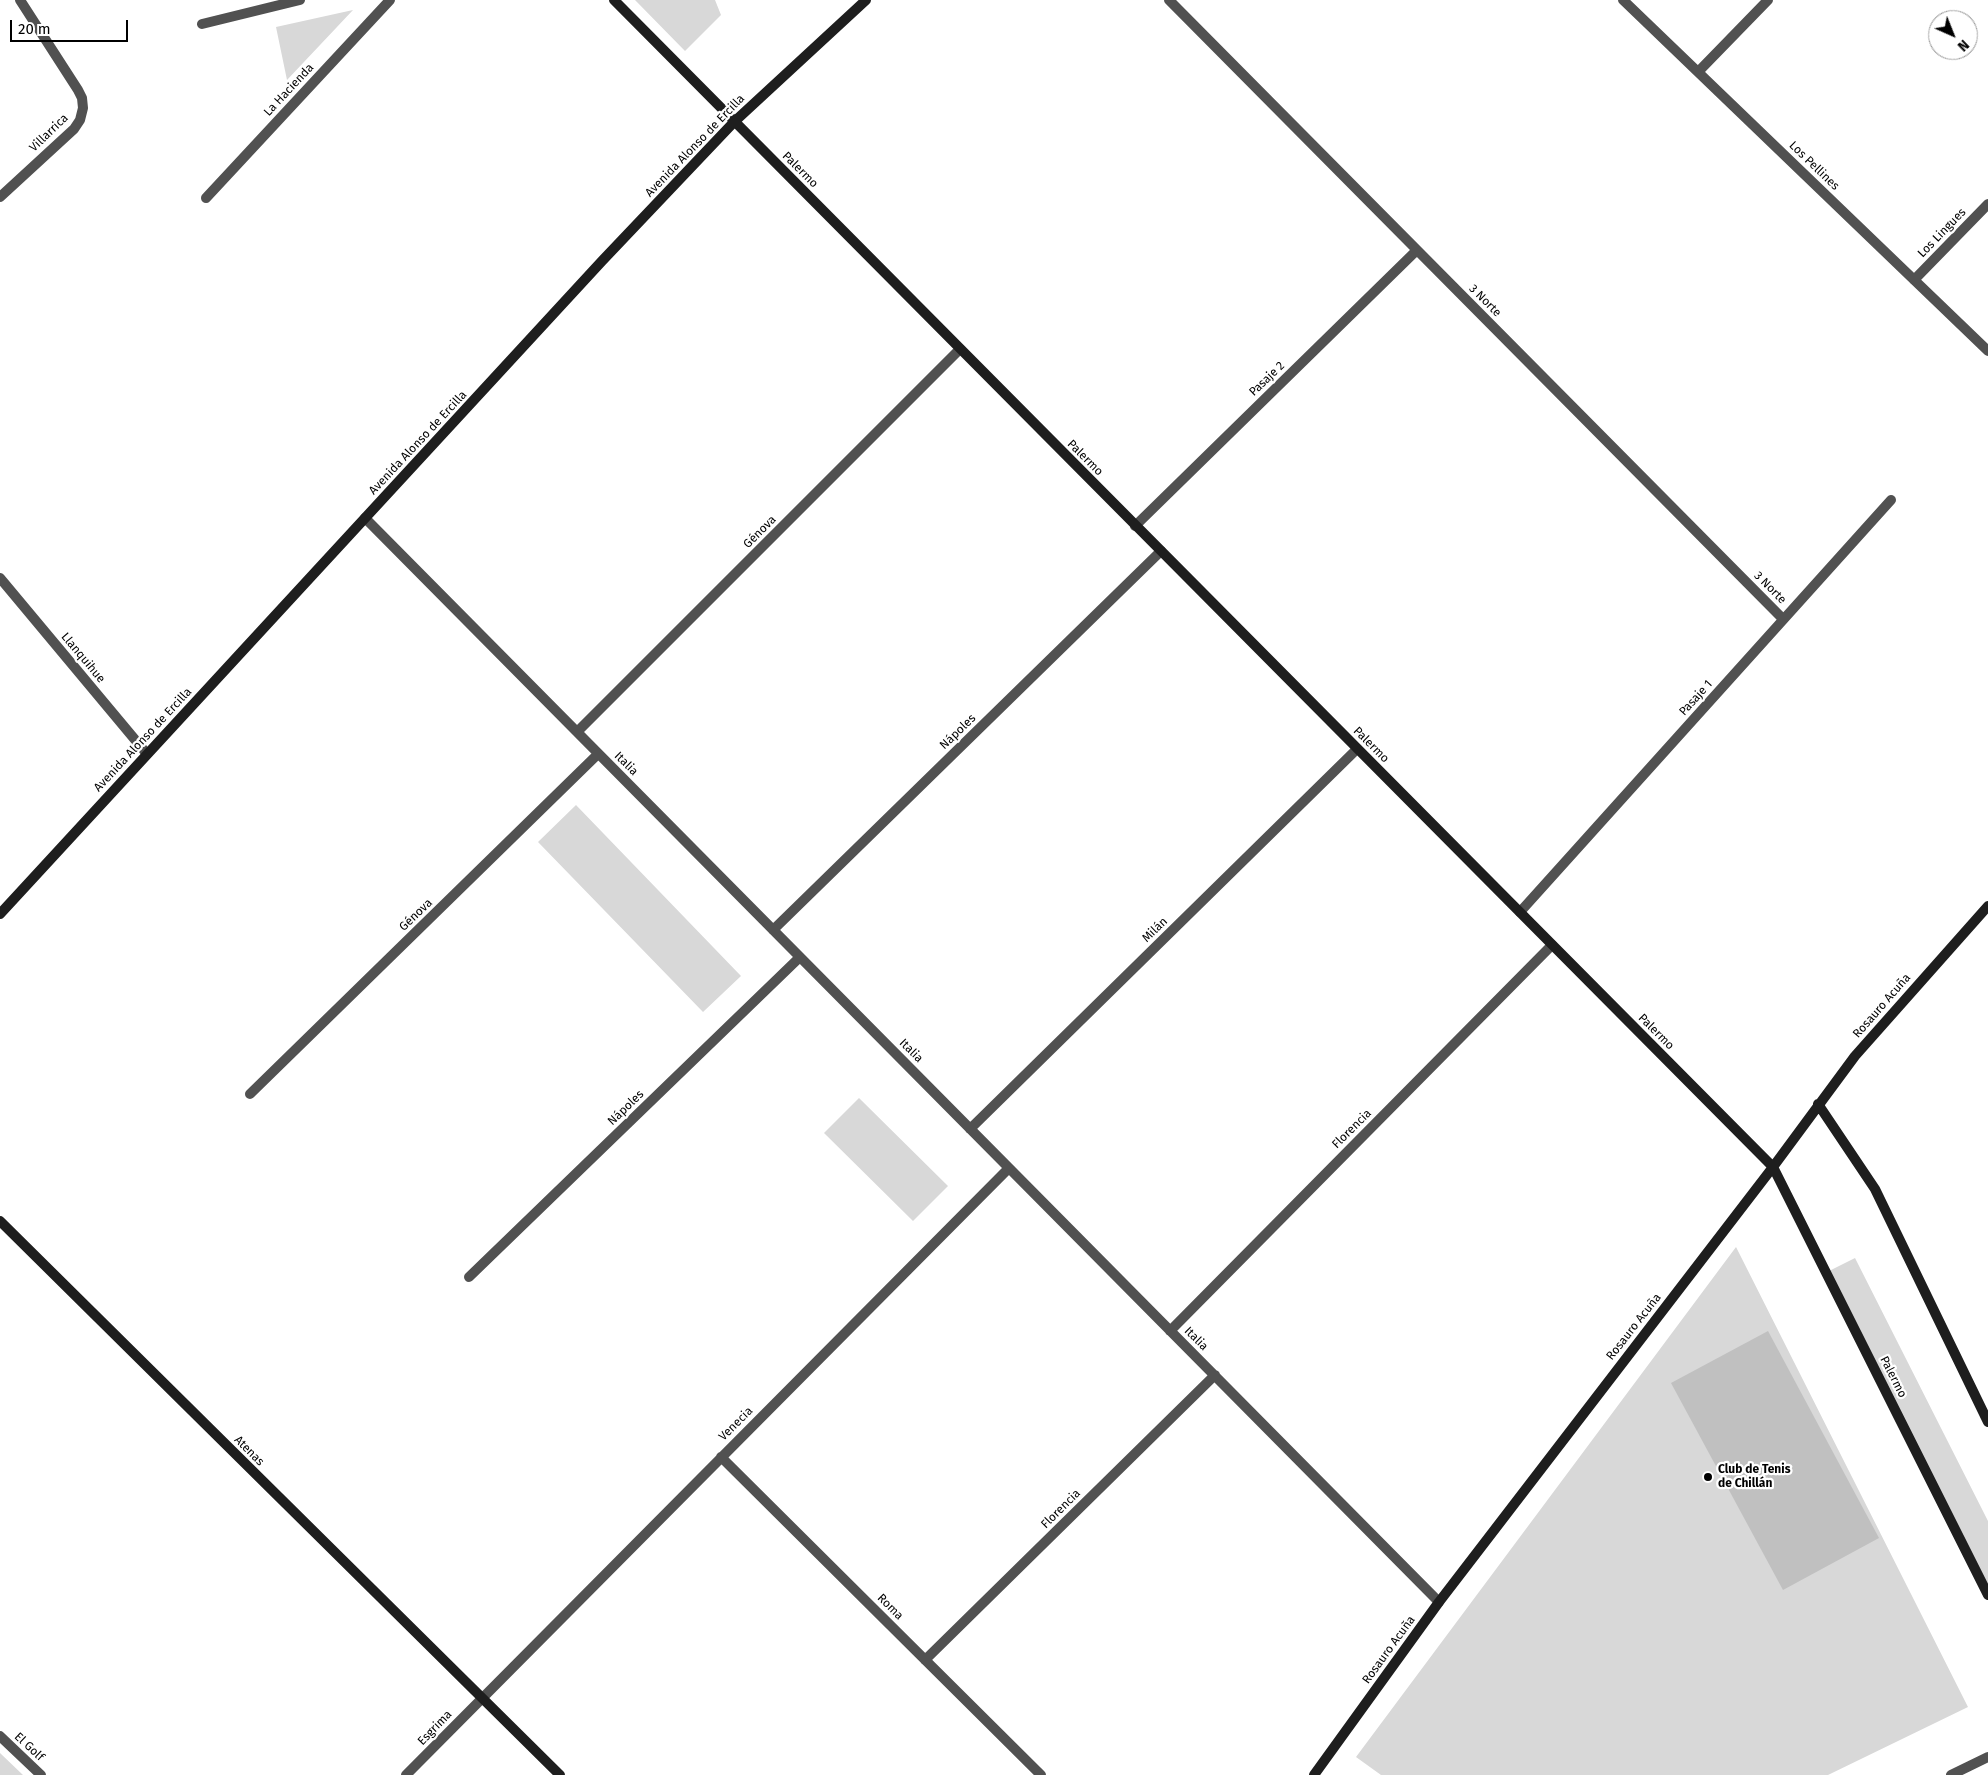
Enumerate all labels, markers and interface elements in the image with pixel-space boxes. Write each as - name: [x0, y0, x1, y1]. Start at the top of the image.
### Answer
- scale bar: [12, 10, 130, 42]
- north arrow: [1928, 10, 1978, 60]
- text: 20 m: [18, 20, 51, 38]
- text: N: [1954, 36, 1972, 55]
- street label: La Hacienda: [261, 61, 317, 119]
- street label: Avenida Alonso de Ercilla: [642, 92, 748, 200]
- street label: Villarrica: [27, 111, 71, 155]
- street label: Los Pellines: [1786, 139, 1842, 193]
- street label: Palermo: [779, 149, 821, 191]
- street label: Los Lingues: [1915, 205, 1969, 261]
- street label: 3 Norte: [1466, 282, 1504, 320]
- street label: Pasaje 2: [1246, 359, 1288, 399]
- street label: Avenida Alonso de Ercilla: [366, 388, 470, 498]
- street label: Palermo: [1064, 437, 1106, 479]
- street label: Génova: [741, 513, 779, 551]
- street label: 3 Norte: [1751, 569, 1789, 607]
- street label: Llanquihue: [58, 630, 108, 686]
- street label: Pasaje 1: [1676, 677, 1716, 719]
- street label: Avenida Alonso de Ercilla: [91, 685, 195, 795]
- street label: Nápoles: [937, 711, 979, 753]
- street label: Palermo: [1350, 724, 1392, 766]
- street label: Italia: [611, 749, 641, 779]
- street label: Génova: [396, 896, 436, 934]
- street label: Milán: [1139, 914, 1171, 946]
- street label: Rosauro Acuña: [1850, 971, 1914, 1041]
- street label: Palermo: [1635, 1011, 1677, 1053]
- street label: Italia: [896, 1036, 926, 1066]
- street label: Nápoles: [605, 1087, 647, 1129]
- street label: Florencia: [1329, 1106, 1375, 1152]
- street label: Rosauro Acuña: [1604, 1291, 1664, 1363]
- street label: Italia: [1181, 1324, 1211, 1354]
- street label: Palermo: [1876, 1354, 1910, 1400]
- street label: Venecia: [716, 1404, 756, 1444]
- street label: Atenas: [231, 1433, 267, 1469]
- place label: Club de Tenis de Chillán: [1718, 1463, 1790, 1491]
- marker: Club de Tenis de Chillán: [1702, 1471, 1714, 1483]
- street label: Florencia: [1038, 1486, 1084, 1532]
- street label: Roma: [874, 1591, 906, 1623]
- street label: Rosauro Acuña: [1359, 1613, 1419, 1687]
- street label: Esgrima: [415, 1708, 455, 1748]
- street label: El Golf: [11, 1730, 47, 1764]

